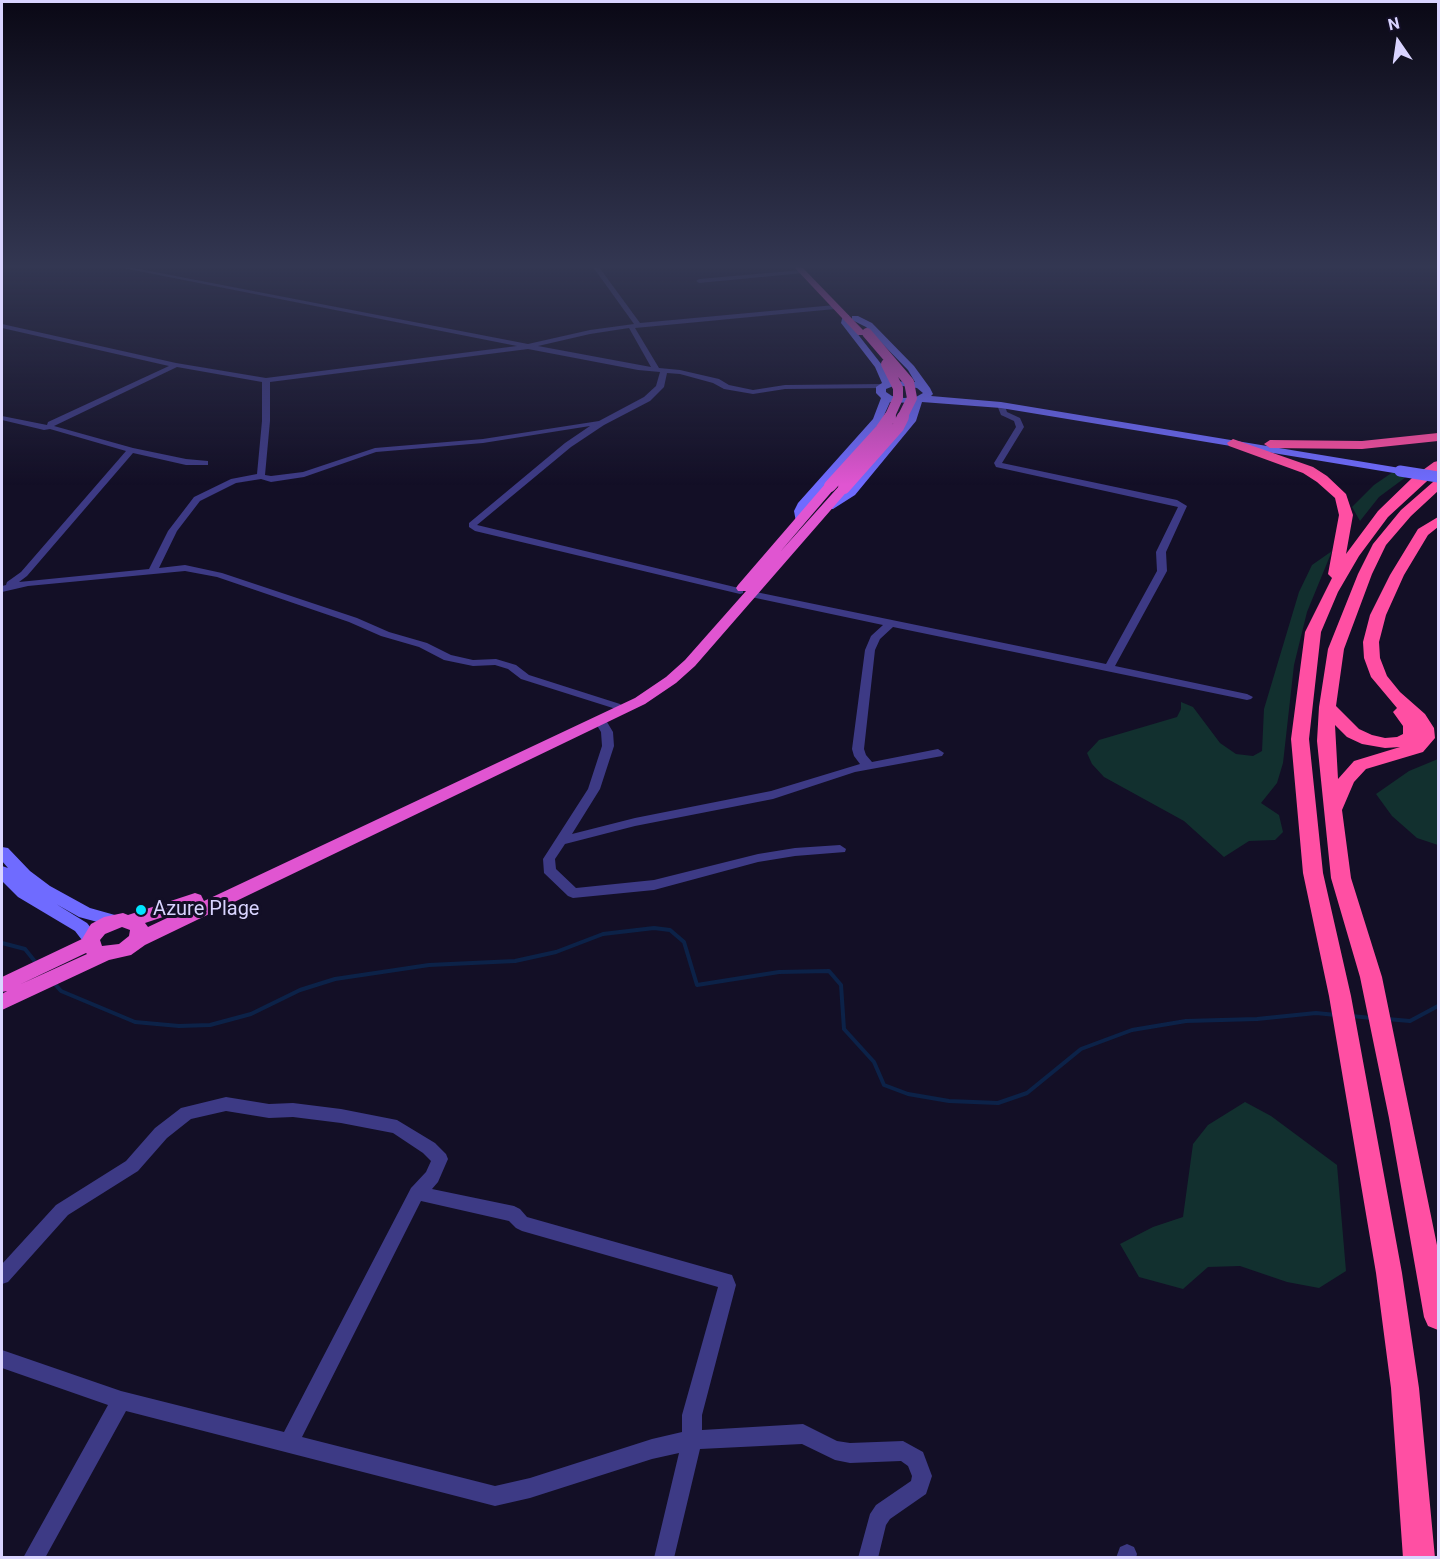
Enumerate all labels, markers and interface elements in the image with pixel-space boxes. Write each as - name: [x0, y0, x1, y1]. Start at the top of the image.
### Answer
- north arrow: [1368, 12, 1428, 72]
- text: N: [1386, 13, 1401, 35]
- place label: Azure Plage: [153, 898, 259, 922]
- marker: Azure Plage: [134, 903, 148, 917]

